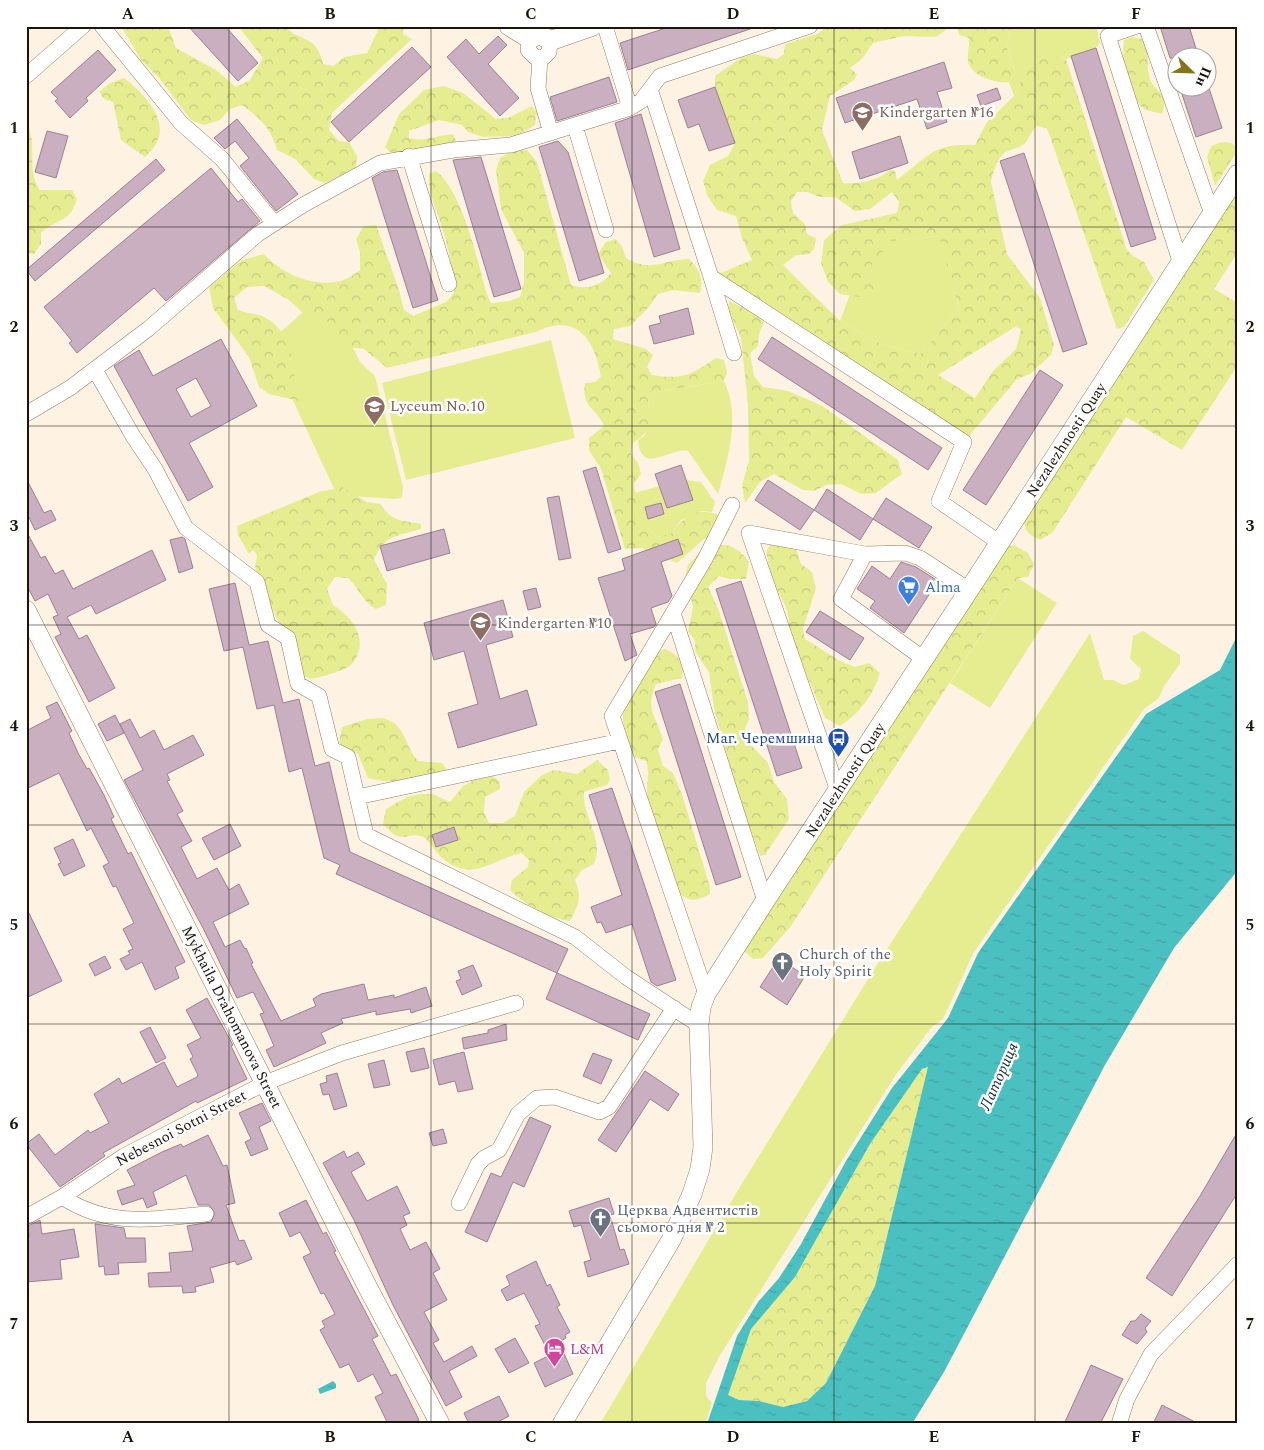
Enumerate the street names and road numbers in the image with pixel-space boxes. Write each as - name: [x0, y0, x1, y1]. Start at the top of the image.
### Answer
- street label: Nezalezhnosti Quay: [1021, 378, 1113, 502]
- street label: Nezalezhnosti Quay: [800, 718, 892, 842]
- street label: Mykhaila Drahomanova Street: [175, 922, 288, 1113]
- street label: Nebesnoi Sotni Street: [112, 1084, 251, 1173]

